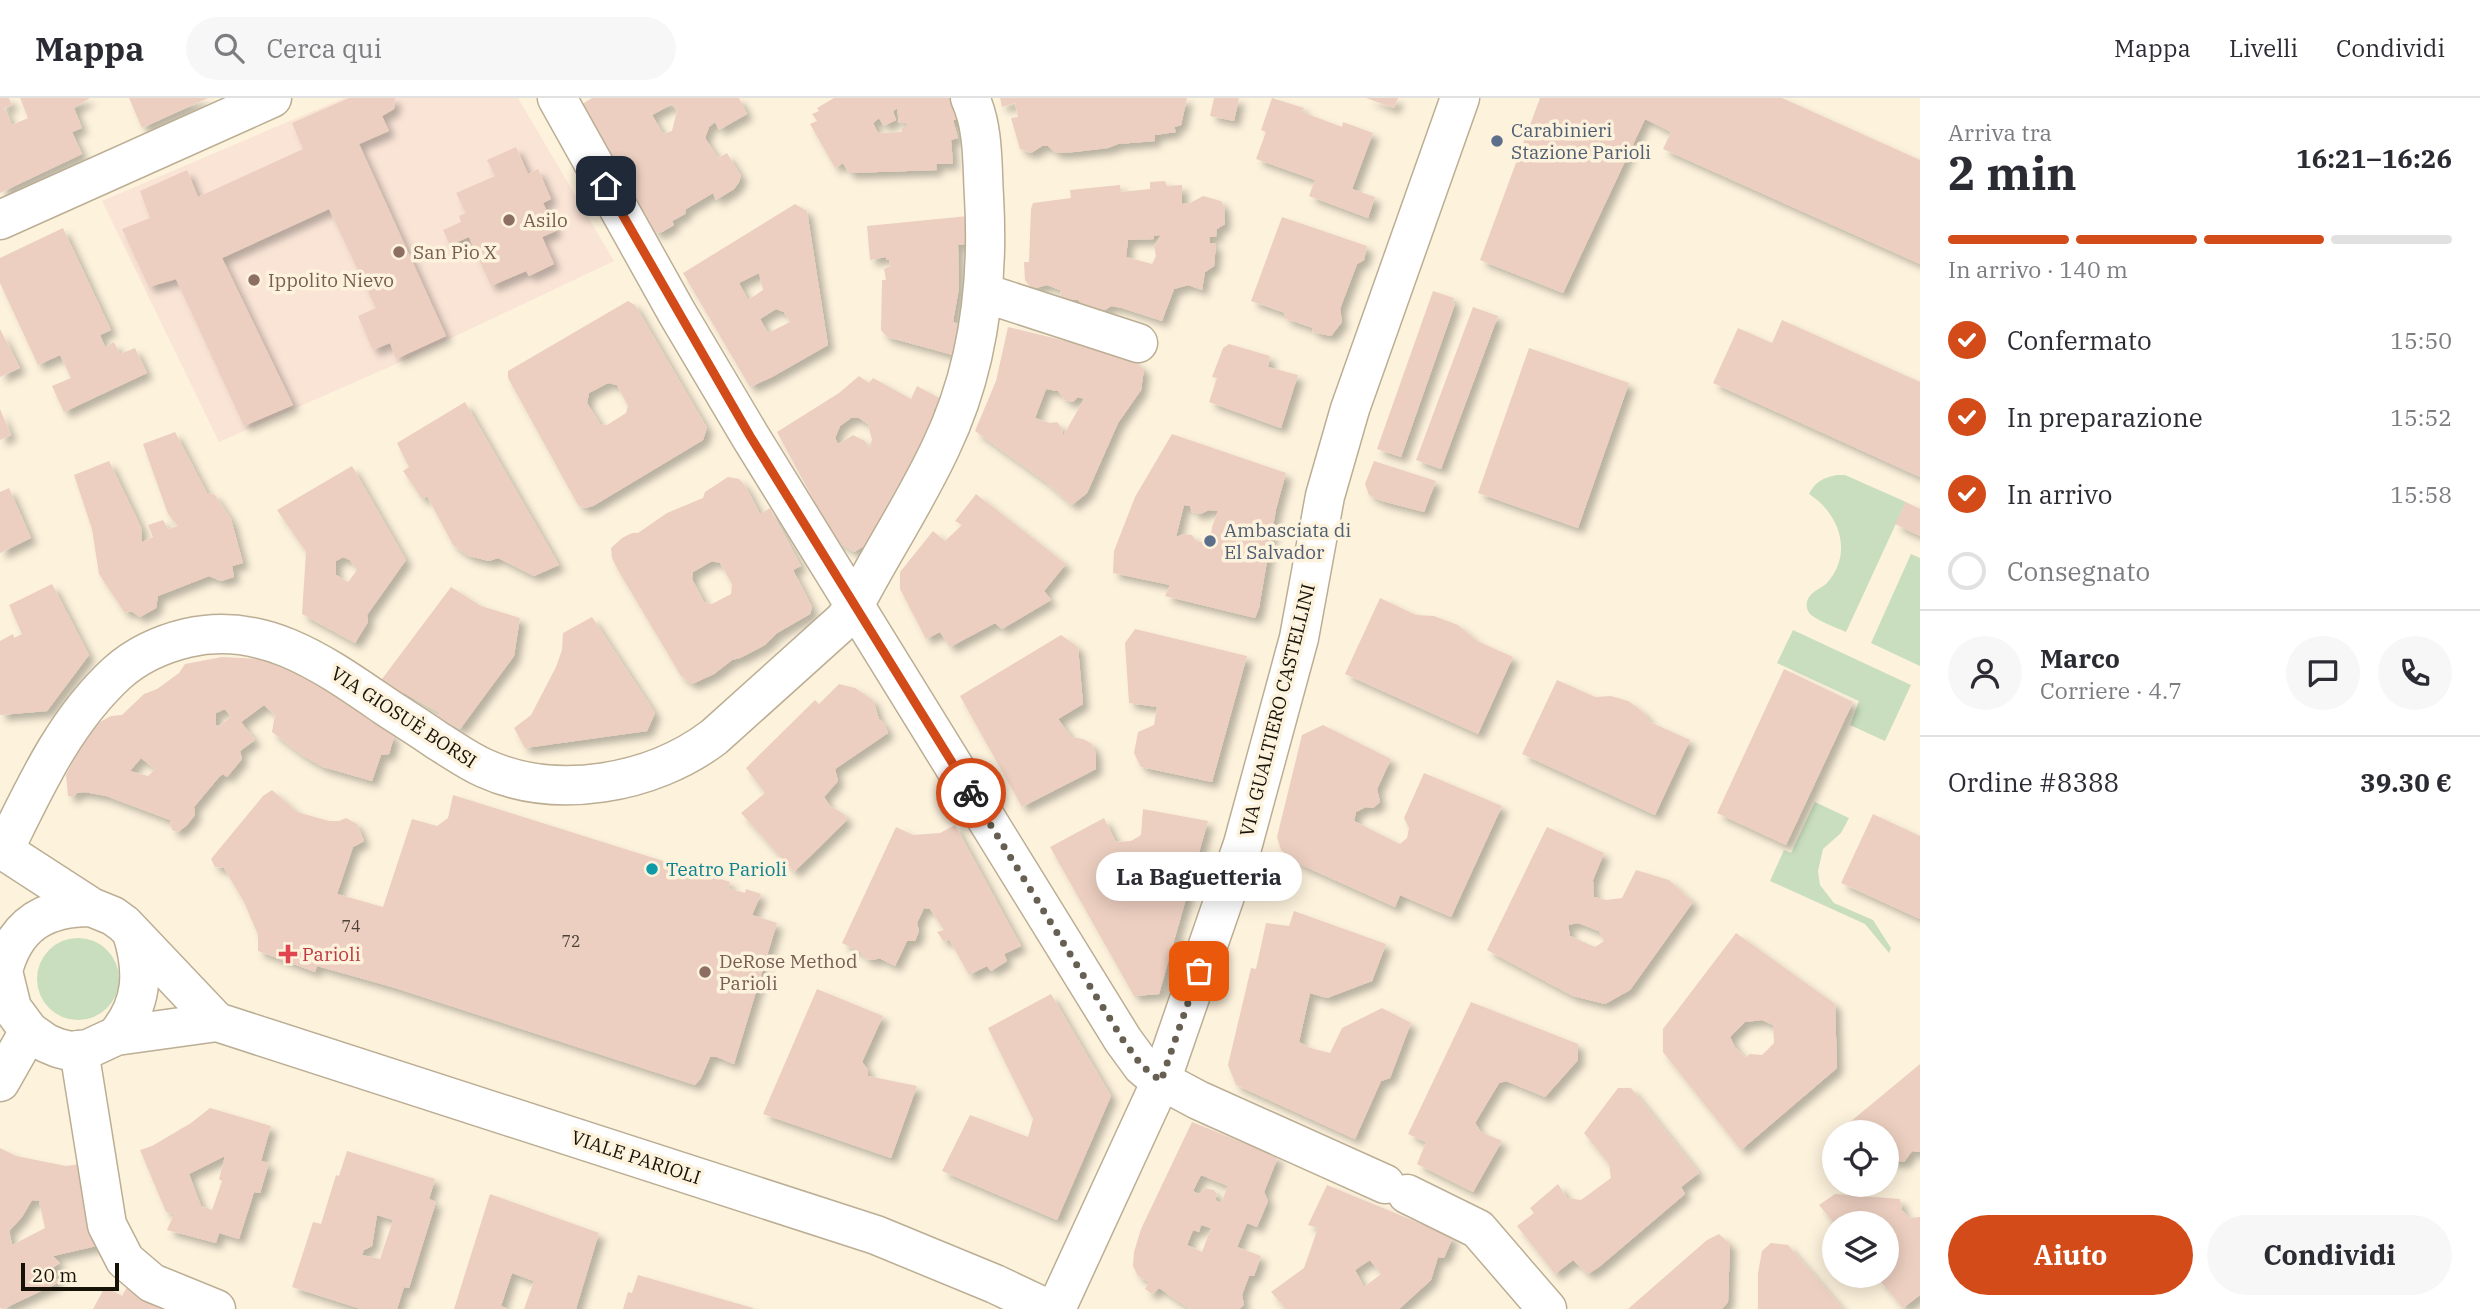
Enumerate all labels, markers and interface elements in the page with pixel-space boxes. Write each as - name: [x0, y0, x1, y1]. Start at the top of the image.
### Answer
- search box: [186, 17, 676, 80]
- text: Mappa: [35, 27, 144, 70]
- icon: search: [210, 29, 248, 67]
- text: Cerca qui: [266, 31, 382, 65]
- text: Mappa: [2114, 32, 2191, 64]
- text: Livelli: [2229, 32, 2298, 64]
- text: Condividi: [2336, 32, 2445, 64]
- text: Arriva tra: [1948, 117, 2052, 147]
- place label: Carabinieri Stazione Parioli: [1511, 118, 1651, 164]
- marker: Carabinieri Stazione Parioli: [1489, 133, 1505, 149]
- text: 16:21–16:26: [2296, 141, 2452, 175]
- text: 2 min: [1948, 143, 2077, 203]
- pin: [576, 156, 636, 216]
- icon: home: [587, 167, 625, 205]
- place label: Asilo: [523, 208, 568, 232]
- marker: Asilo: [501, 212, 517, 228]
- place label: San Pio X: [413, 240, 497, 264]
- marker: San Pio X: [391, 244, 407, 260]
- text: In arrivo · 140 m: [1948, 254, 2128, 284]
- place label: Ippolito Nievo: [268, 268, 394, 292]
- marker: Ippolito Nievo: [246, 272, 262, 288]
- icon: check: [1948, 321, 1986, 359]
- text: Confermato: [2007, 323, 2152, 357]
- text: 15:50: [2390, 325, 2452, 355]
- icon: check: [1948, 398, 1986, 436]
- text: In preparazione: [2007, 400, 2203, 434]
- text: 15:52: [2390, 402, 2452, 432]
- icon: check: [1948, 475, 1986, 513]
- text: In arrivo: [2007, 477, 2112, 511]
- text: 15:58: [2390, 479, 2452, 509]
- place label: Ambasciata di El Salvador: [1224, 518, 1351, 564]
- marker: Ambasciata di El Salvador: [1202, 533, 1218, 549]
- text: Consegnato: [2007, 554, 2150, 588]
- street label: VIA GUALTIERO CASTELLINI: [1234, 581, 1320, 839]
- button: person: [1948, 636, 2022, 710]
- button: chat: [2286, 636, 2360, 710]
- button: phone: [2378, 636, 2452, 710]
- text: Marco: [2040, 641, 2120, 675]
- street label: VIA GIOSUÈ BORSI: [327, 661, 481, 773]
- text: Corriere · 4.7: [2040, 675, 2182, 705]
- courier: [936, 758, 1006, 828]
- text: Ordine #8388: [1948, 765, 2119, 799]
- text: 39.30 €: [2360, 765, 2452, 799]
- icon: bike: [952, 774, 990, 812]
- callout: La Baguetteria: [1096, 852, 1302, 901]
- place label: Teatro Parioli: [666, 857, 787, 881]
- marker: Teatro Parioli: [644, 861, 660, 877]
- text: La Baguetteria: [1116, 861, 1282, 891]
- house number: 74: [341, 916, 361, 936]
- house number: 72: [561, 931, 581, 951]
- pin: [1169, 941, 1229, 1001]
- place label: Parioli: [302, 942, 361, 966]
- marker: Parioli: [280, 946, 296, 962]
- place label: DeRose Method Parioli: [719, 949, 857, 995]
- icon: bag: [1180, 952, 1218, 990]
- marker: DeRose Method Parioli: [697, 964, 713, 980]
- map controls: [1822, 1120, 1899, 1288]
- button: locate: [1822, 1120, 1899, 1197]
- street label: VIALE PARIOLI: [568, 1125, 704, 1189]
- button: layers: [1822, 1211, 1899, 1288]
- button: Aiuto: [1948, 1215, 2193, 1295]
- button: Condividi: [2207, 1215, 2452, 1295]
- scale bar: [21, 1260, 119, 1292]
- text: 20 m: [32, 1263, 77, 1287]

